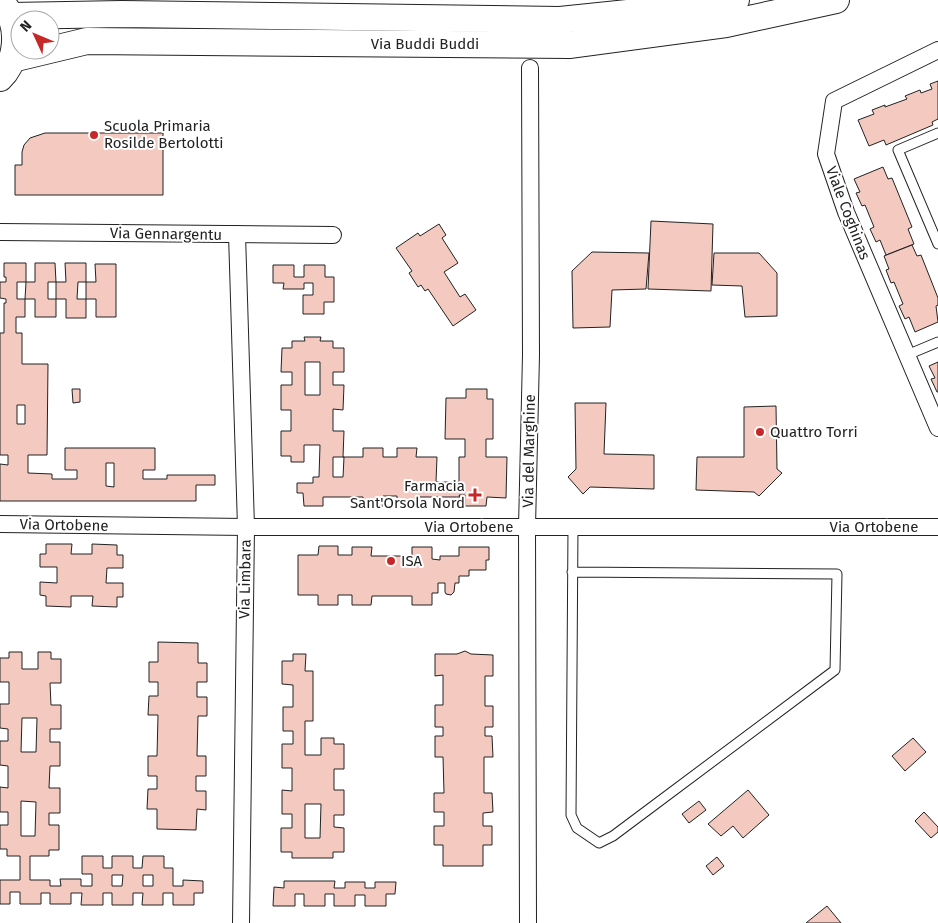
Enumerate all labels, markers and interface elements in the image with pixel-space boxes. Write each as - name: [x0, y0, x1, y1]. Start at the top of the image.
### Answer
- north arrow: [10, 10, 60, 60]
- text: N: [17, 17, 35, 36]
- street label: Via Buddi Buddi: [371, 35, 479, 53]
- place label: Scuola Primaria Rosilde Bertolotti: [104, 117, 223, 152]
- marker: Scuola Primaria Rosilde Bertolotti: [88, 129, 100, 141]
- street label: Viale Coghinas: [822, 164, 874, 262]
- street label: Via Gennargentu: [110, 224, 222, 244]
- street label: Via del Marghine: [519, 394, 539, 508]
- place label: Quattro Torri: [770, 423, 858, 441]
- marker: Quattro Torri: [754, 426, 766, 438]
- place label: Farmacia Sant'Orsola Nord: [350, 477, 465, 512]
- marker: Farmacia Sant'Orsola Nord: [469, 489, 481, 501]
- street label: Via Ortobene: [19, 515, 109, 535]
- street label: Via Ortobene: [425, 518, 513, 536]
- street label: Via Ortobene: [830, 518, 918, 536]
- street label: Via Limbara: [235, 539, 255, 619]
- place label: ISA: [401, 552, 423, 570]
- marker: ISA: [385, 555, 397, 567]

